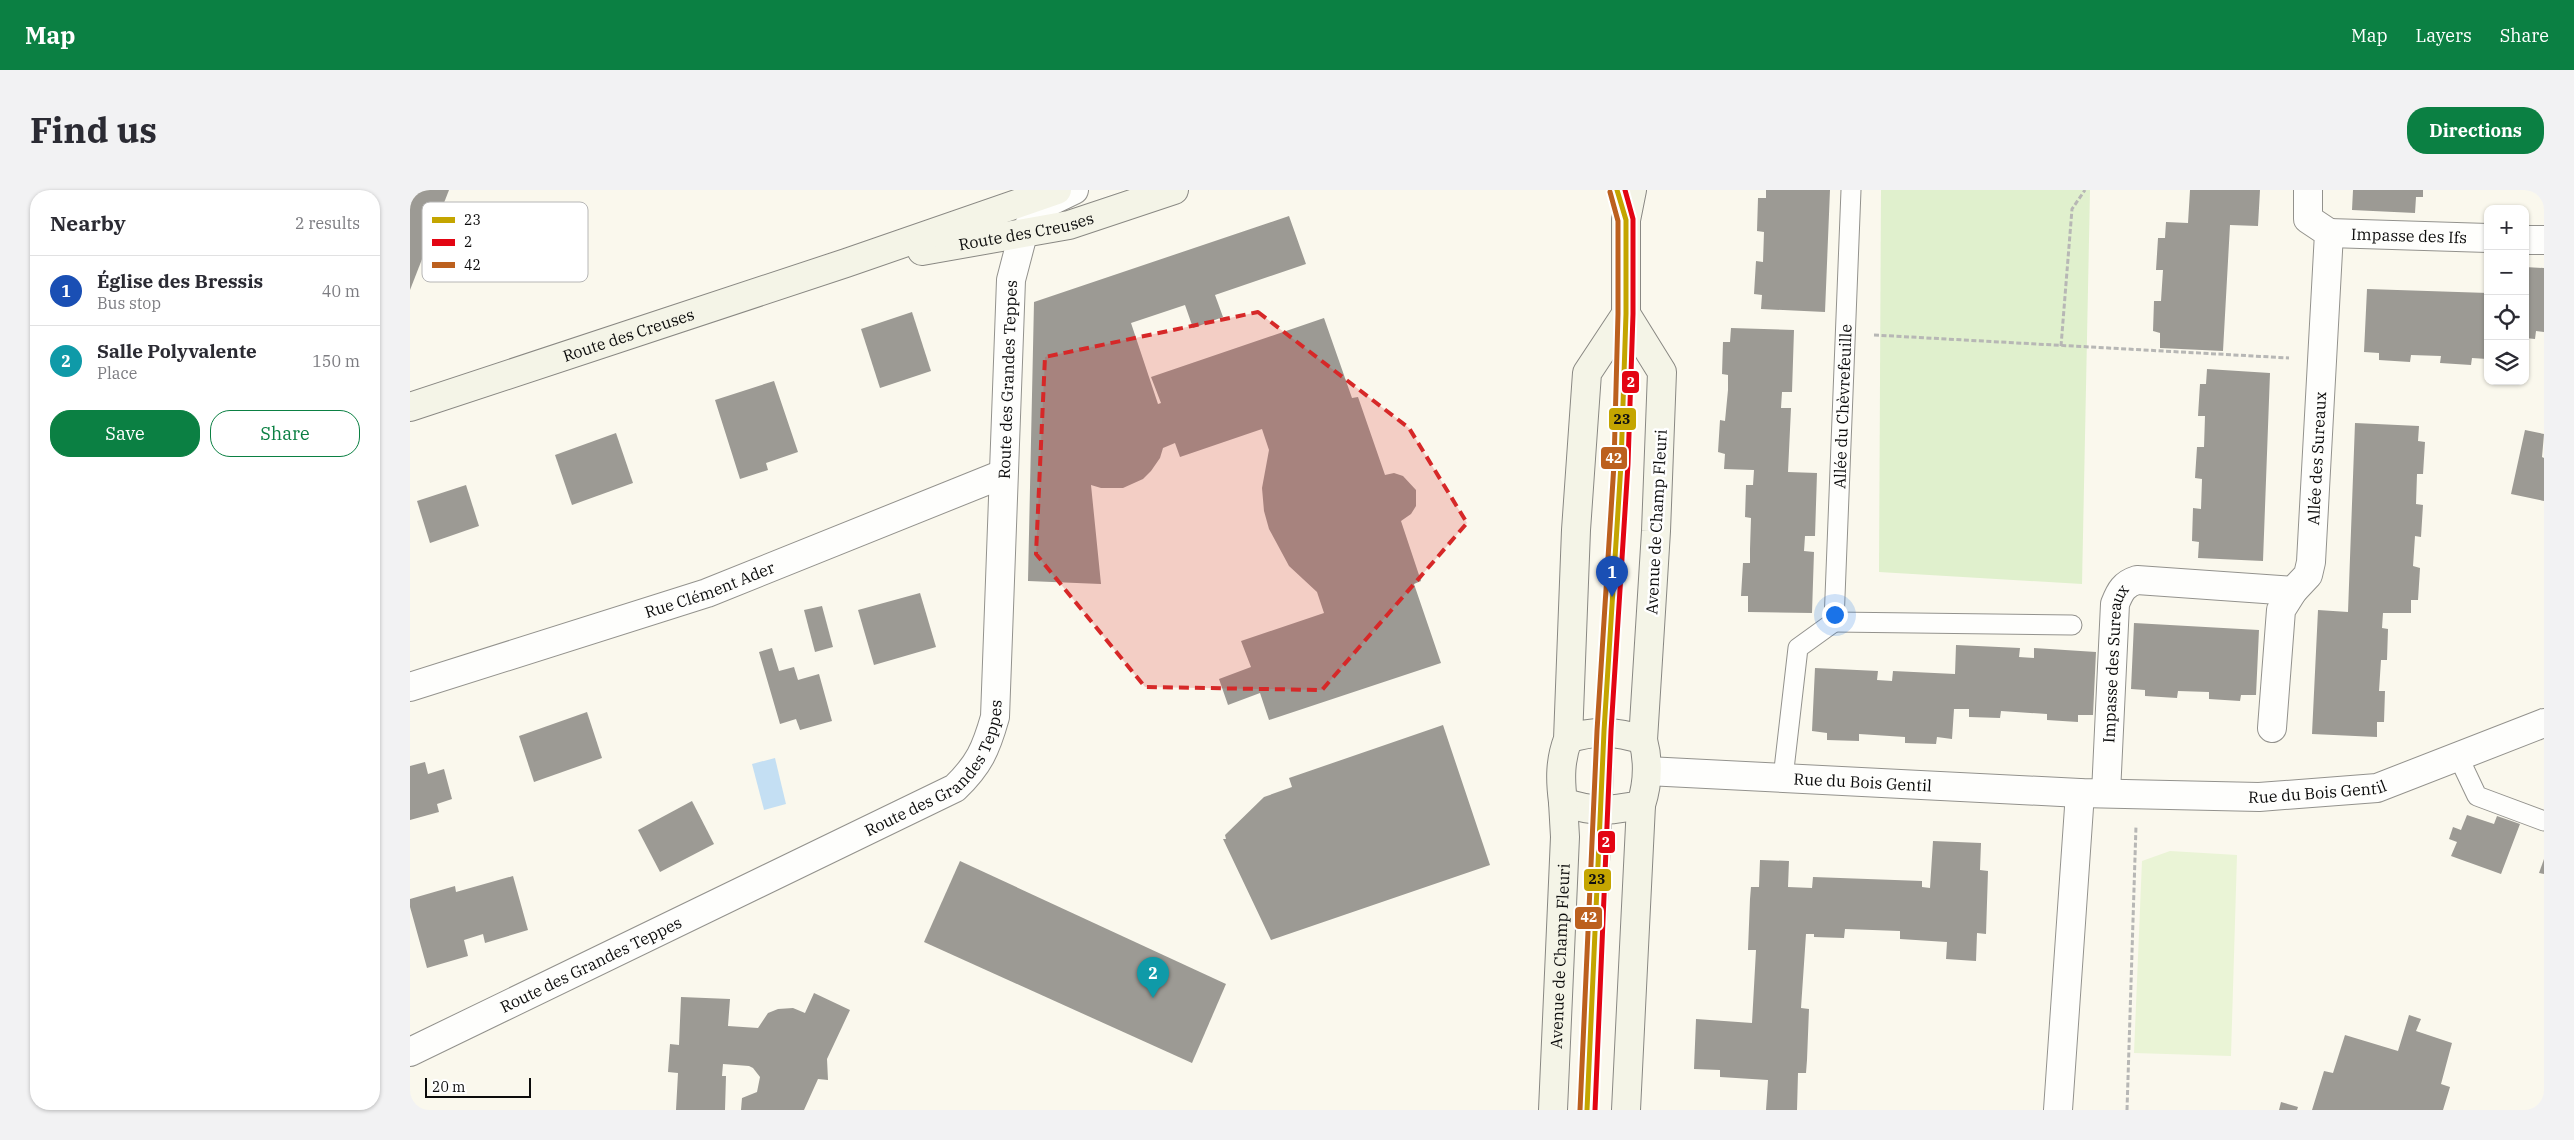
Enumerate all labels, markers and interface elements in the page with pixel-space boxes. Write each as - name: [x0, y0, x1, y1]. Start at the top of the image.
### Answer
- text: Map: [25, 19, 75, 51]
- text: Map: [2351, 24, 2388, 47]
- text: Layers: [2416, 24, 2472, 47]
- text: Share: [2500, 24, 2549, 47]
- text: Find us: [30, 107, 157, 153]
- button: Directions: [2407, 107, 2544, 154]
- legend: [422, 202, 588, 282]
- map controls: [2484, 205, 2529, 385]
- button: +: [2484, 205, 2529, 250]
- street label: Route des Creuses: [957, 208, 1096, 254]
- text: Nearby: [50, 209, 126, 237]
- text: 23: [464, 211, 481, 229]
- text: 2 results: [295, 213, 360, 233]
- street label: Impasse des Ifs: [2351, 224, 2467, 247]
- text: 2: [464, 233, 472, 251]
- button: −: [2484, 250, 2529, 295]
- text: 42: [464, 256, 481, 274]
- text: Église des Bressis: [97, 269, 263, 293]
- street label: Route des Grandes Teppes: [994, 280, 1021, 479]
- text: 1: [61, 281, 71, 301]
- text: 40 m: [322, 281, 360, 301]
- text: Bus stop: [97, 293, 161, 313]
- button: locate: [2484, 295, 2529, 340]
- street label: Route des Creuses: [560, 304, 697, 366]
- street label: Allée du Chèvrefeuille: [1829, 324, 1856, 489]
- text: Salle Polyvalente: [97, 339, 257, 363]
- button: layers: [2484, 340, 2529, 385]
- text: 2: [61, 351, 71, 371]
- text: 150 m: [312, 351, 360, 371]
- text: Place: [97, 363, 137, 383]
- line badge: 2: [1621, 370, 1640, 394]
- text: 2: [1627, 373, 1635, 391]
- street label: Allée des Sureaux: [2303, 391, 2330, 526]
- line badge: 23: [1608, 407, 1637, 431]
- button: Save: [50, 410, 200, 457]
- button: Share: [210, 410, 360, 457]
- text: 23: [1614, 410, 1630, 428]
- street label: Avenue de Champ Fleuri: [1641, 429, 1671, 615]
- line badge: 42: [1600, 446, 1628, 470]
- text: 42: [1606, 449, 1622, 467]
- pin: 1: [1596, 556, 1628, 597]
- street label: Rue Clément Ader: [642, 557, 777, 622]
- street label: Impasse des Sureaux: [2098, 580, 2133, 743]
- your location: [1822, 602, 1848, 628]
- street label: Route des Grandes Teppes: [861, 699, 1006, 840]
- street label: Rue du Bois Gentil: [1793, 768, 1933, 795]
- street label: Rue du Bois Gentil: [2248, 775, 2389, 807]
- line badge: 2: [1597, 830, 1616, 854]
- text: 2: [1602, 833, 1610, 851]
- street label: Avenue de Champ Fleuri: [1546, 863, 1574, 1049]
- line badge: 23: [1583, 868, 1612, 892]
- text: 23: [1589, 870, 1605, 888]
- line badge: 42: [1574, 906, 1603, 930]
- text: 42: [1581, 908, 1597, 926]
- street label: Route des Grandes Teppes: [497, 912, 685, 1017]
- pin: 2: [1137, 957, 1169, 998]
- scale bar: [425, 1075, 531, 1098]
- text: 20 m: [432, 1078, 465, 1096]

